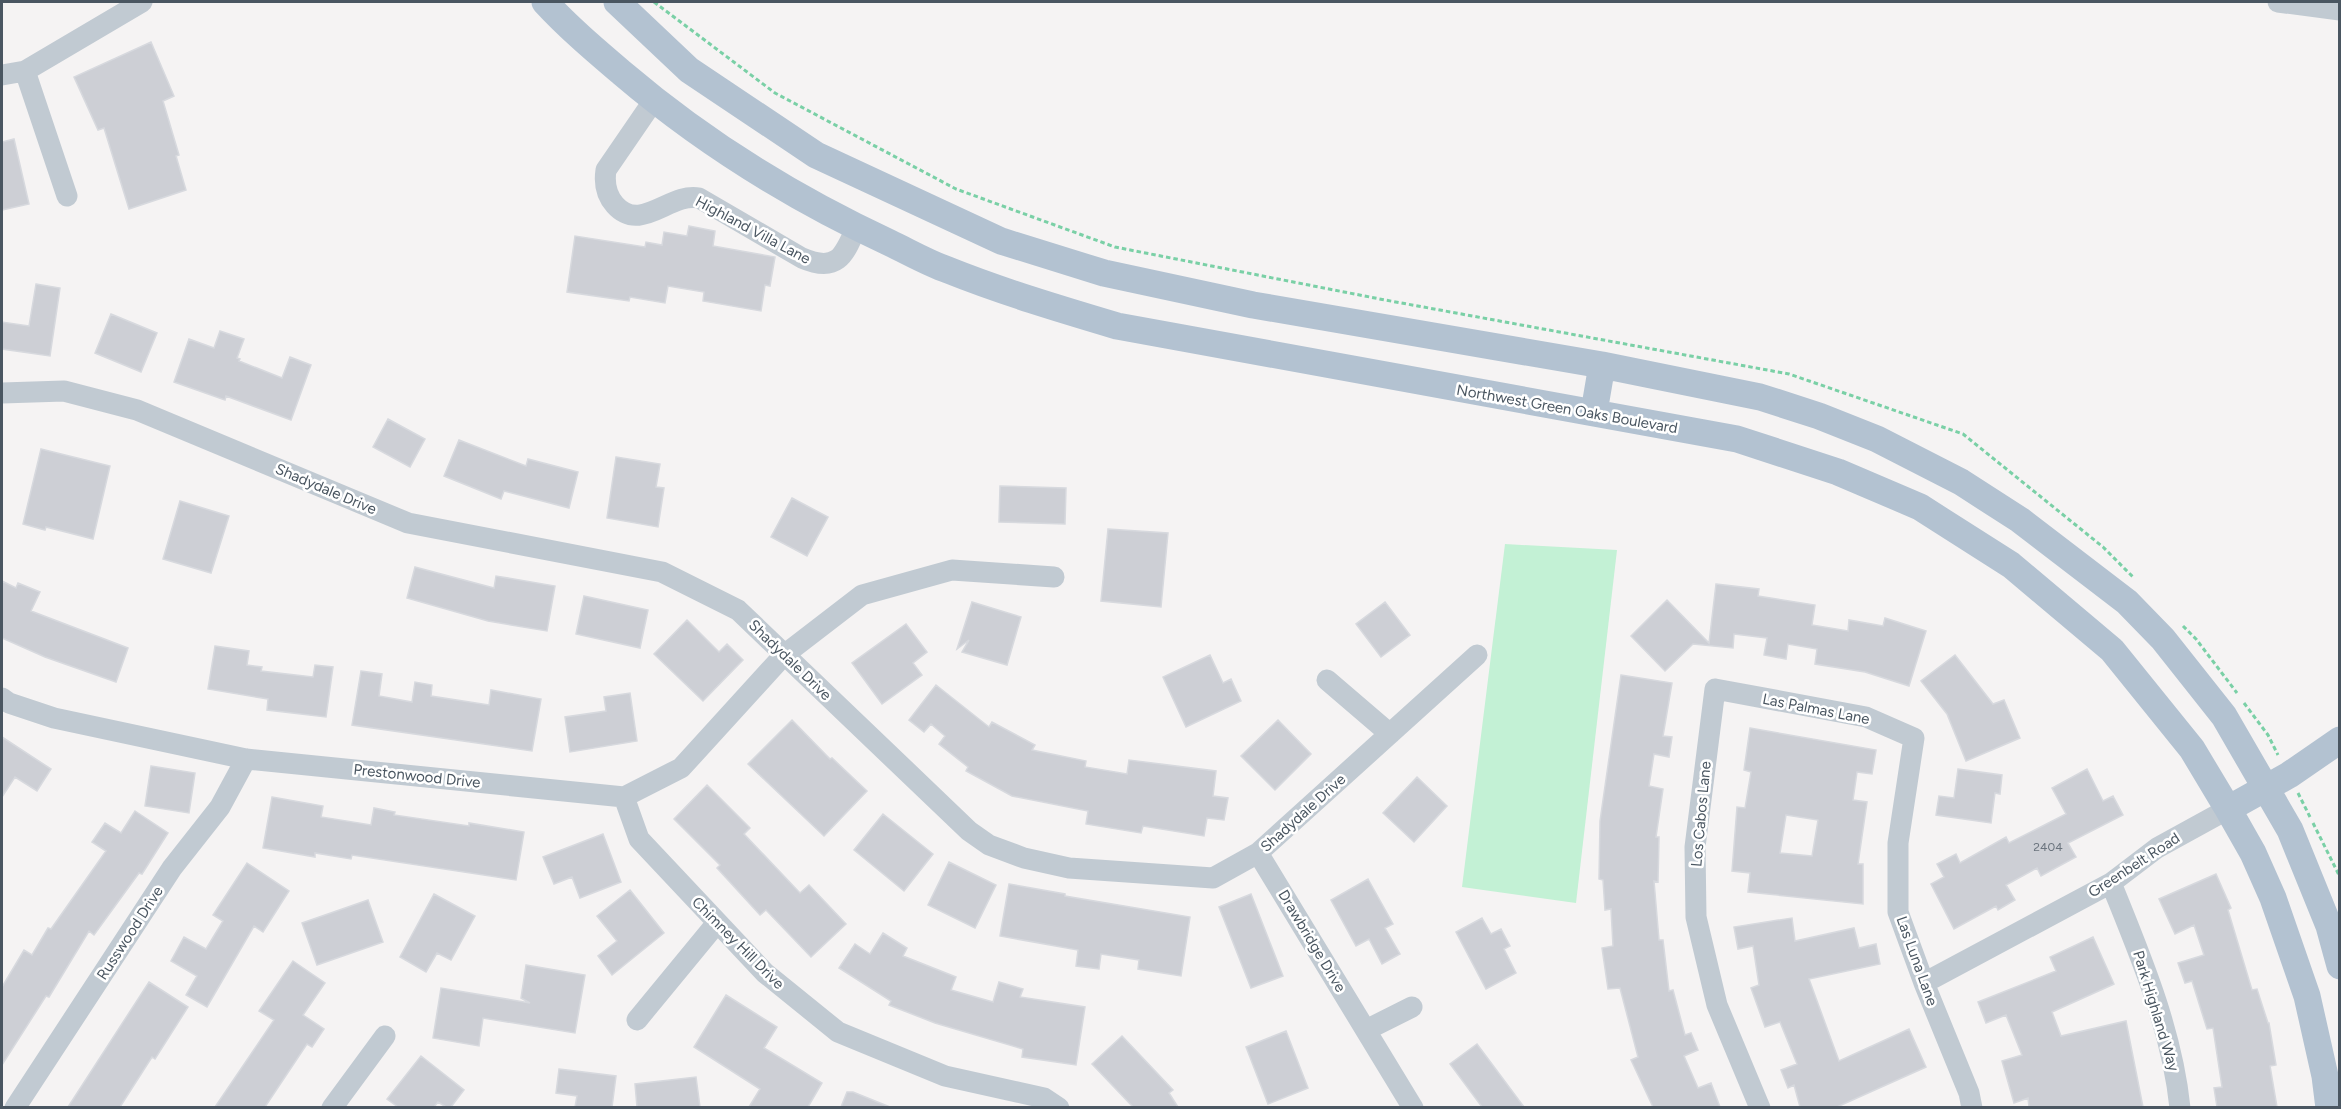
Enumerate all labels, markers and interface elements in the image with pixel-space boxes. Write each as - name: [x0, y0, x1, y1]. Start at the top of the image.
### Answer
- street label: Highland Villa Lane: [692, 192, 814, 268]
- street label: Northwest Green Oaks Boulevard: [1455, 381, 1679, 437]
- street label: Shadydale Drive: [273, 460, 379, 518]
- street label: Shadydale Drive: [745, 616, 835, 704]
- street label: Las Palmas Lane: [1761, 690, 1871, 728]
- street label: Prestonwood Drive: [353, 760, 481, 792]
- street label: Los Cabos Lane: [1687, 760, 1715, 868]
- street label: Shadydale Drive: [1257, 770, 1349, 856]
- street label: Greenbelt Road: [2085, 829, 2183, 901]
- house number: 2404: [2033, 840, 2063, 854]
- street label: Russwood Drive: [93, 883, 167, 983]
- street label: Drawbridge Drive: [1274, 887, 1350, 995]
- street label: Chimney Hill Drive: [688, 893, 788, 993]
- street label: Las Luna Lane: [1892, 914, 1942, 1008]
- street label: Park Highland Way: [2129, 949, 2183, 1074]

